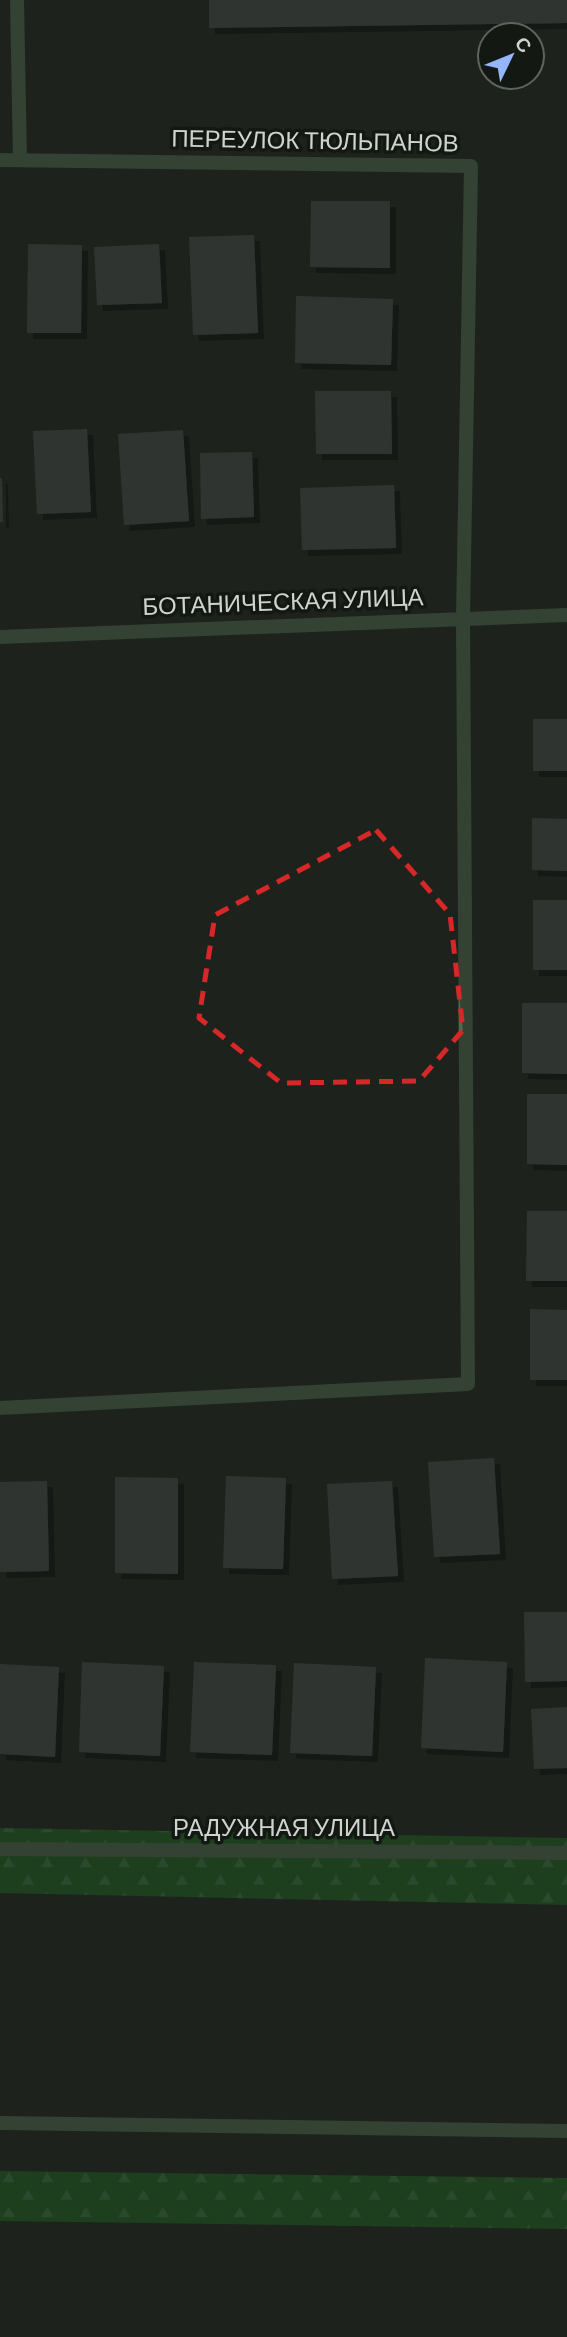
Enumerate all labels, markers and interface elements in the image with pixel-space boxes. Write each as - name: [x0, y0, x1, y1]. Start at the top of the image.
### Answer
- north arrow: [476, 21, 546, 91]
- text: С: [511, 31, 537, 57]
- street label: ПЕРЕУЛОК ТЮЛЬПАНОВ: [171, 122, 459, 157]
- street label: БОТАНИЧЕСКАЯ УЛИЦА: [142, 581, 424, 620]
- street label: РАДУЖНАЯ УЛИЦА: [173, 1812, 395, 1841]

